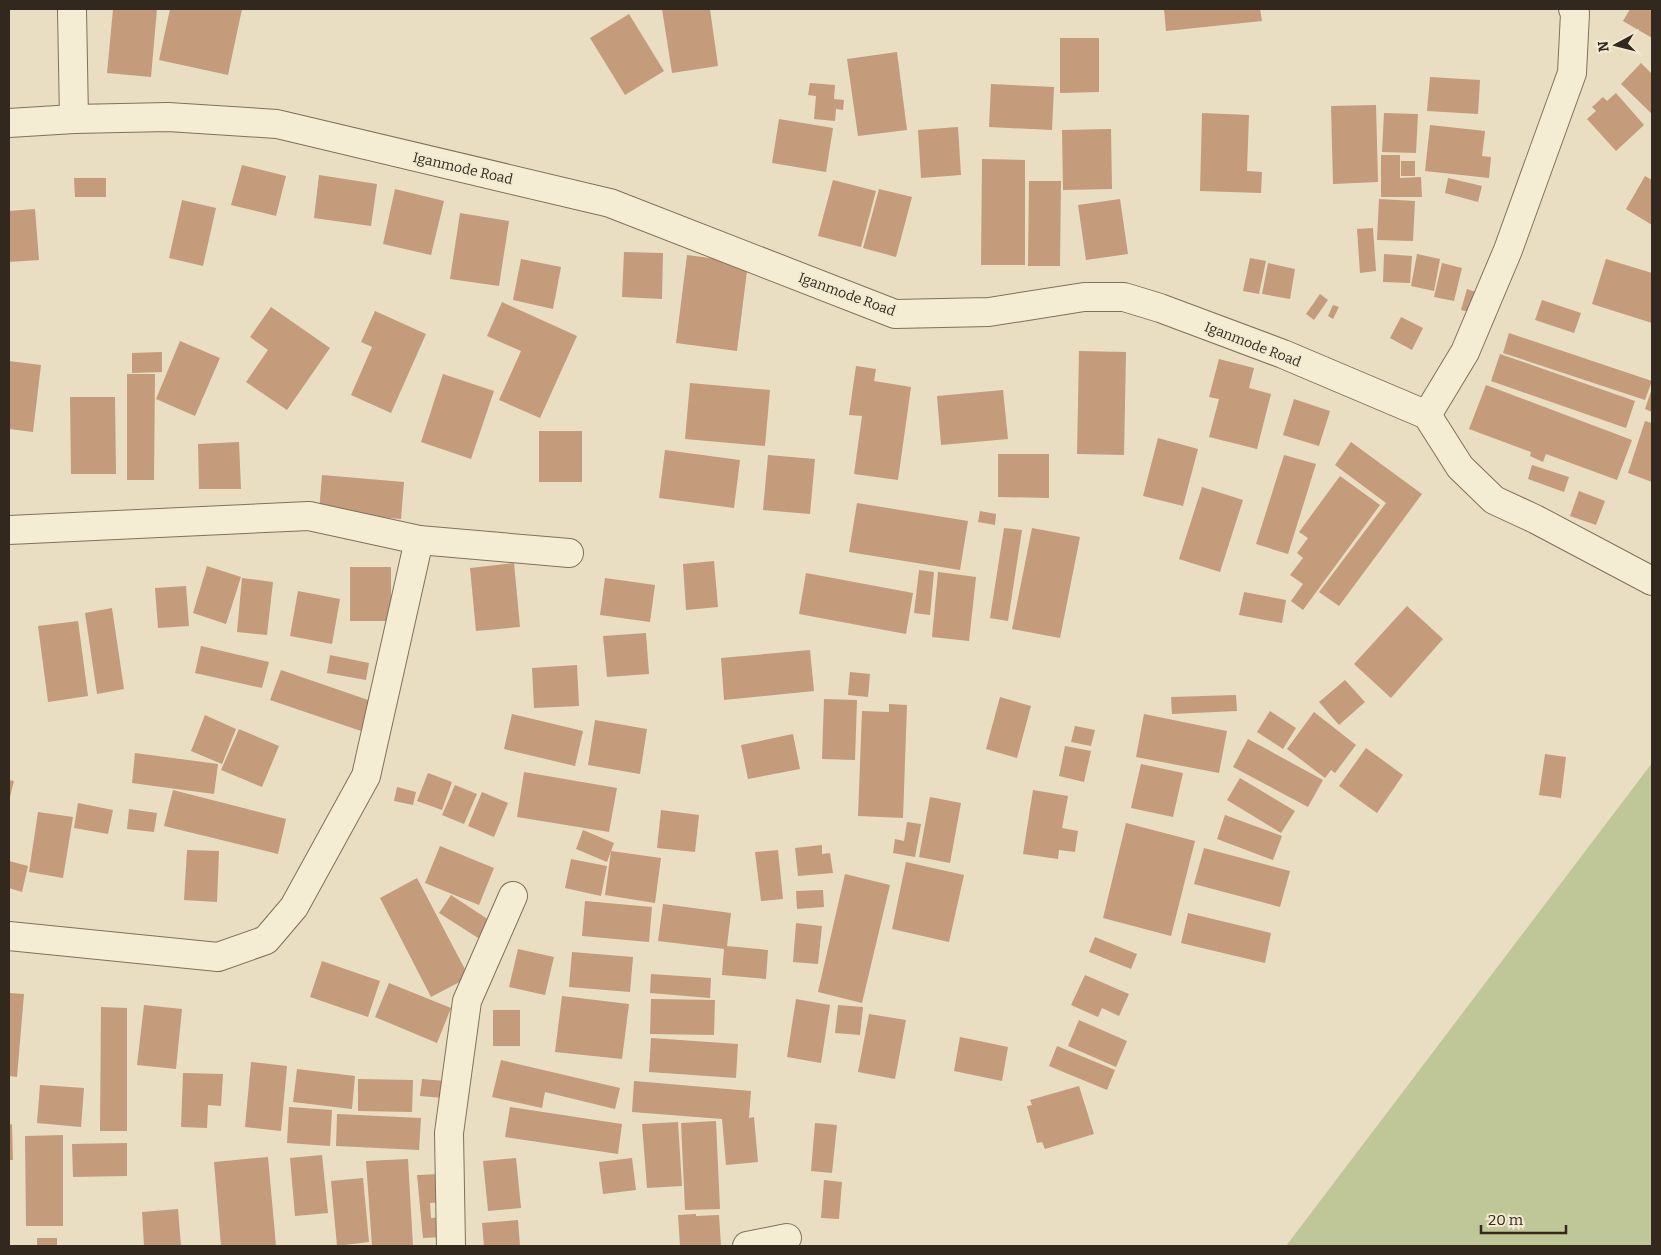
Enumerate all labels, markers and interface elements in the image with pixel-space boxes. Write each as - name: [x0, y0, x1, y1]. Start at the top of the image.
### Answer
- north arrow: [1591, 20, 1641, 70]
- text: N: [1594, 40, 1613, 53]
- street label: Iganmode Road: [411, 149, 514, 188]
- street label: Iganmode Road: [796, 269, 898, 320]
- street label: Iganmode Road: [1202, 318, 1303, 371]
- scale bar: [1481, 1202, 1566, 1234]
- text: 20 m: [1488, 1211, 1524, 1229]

